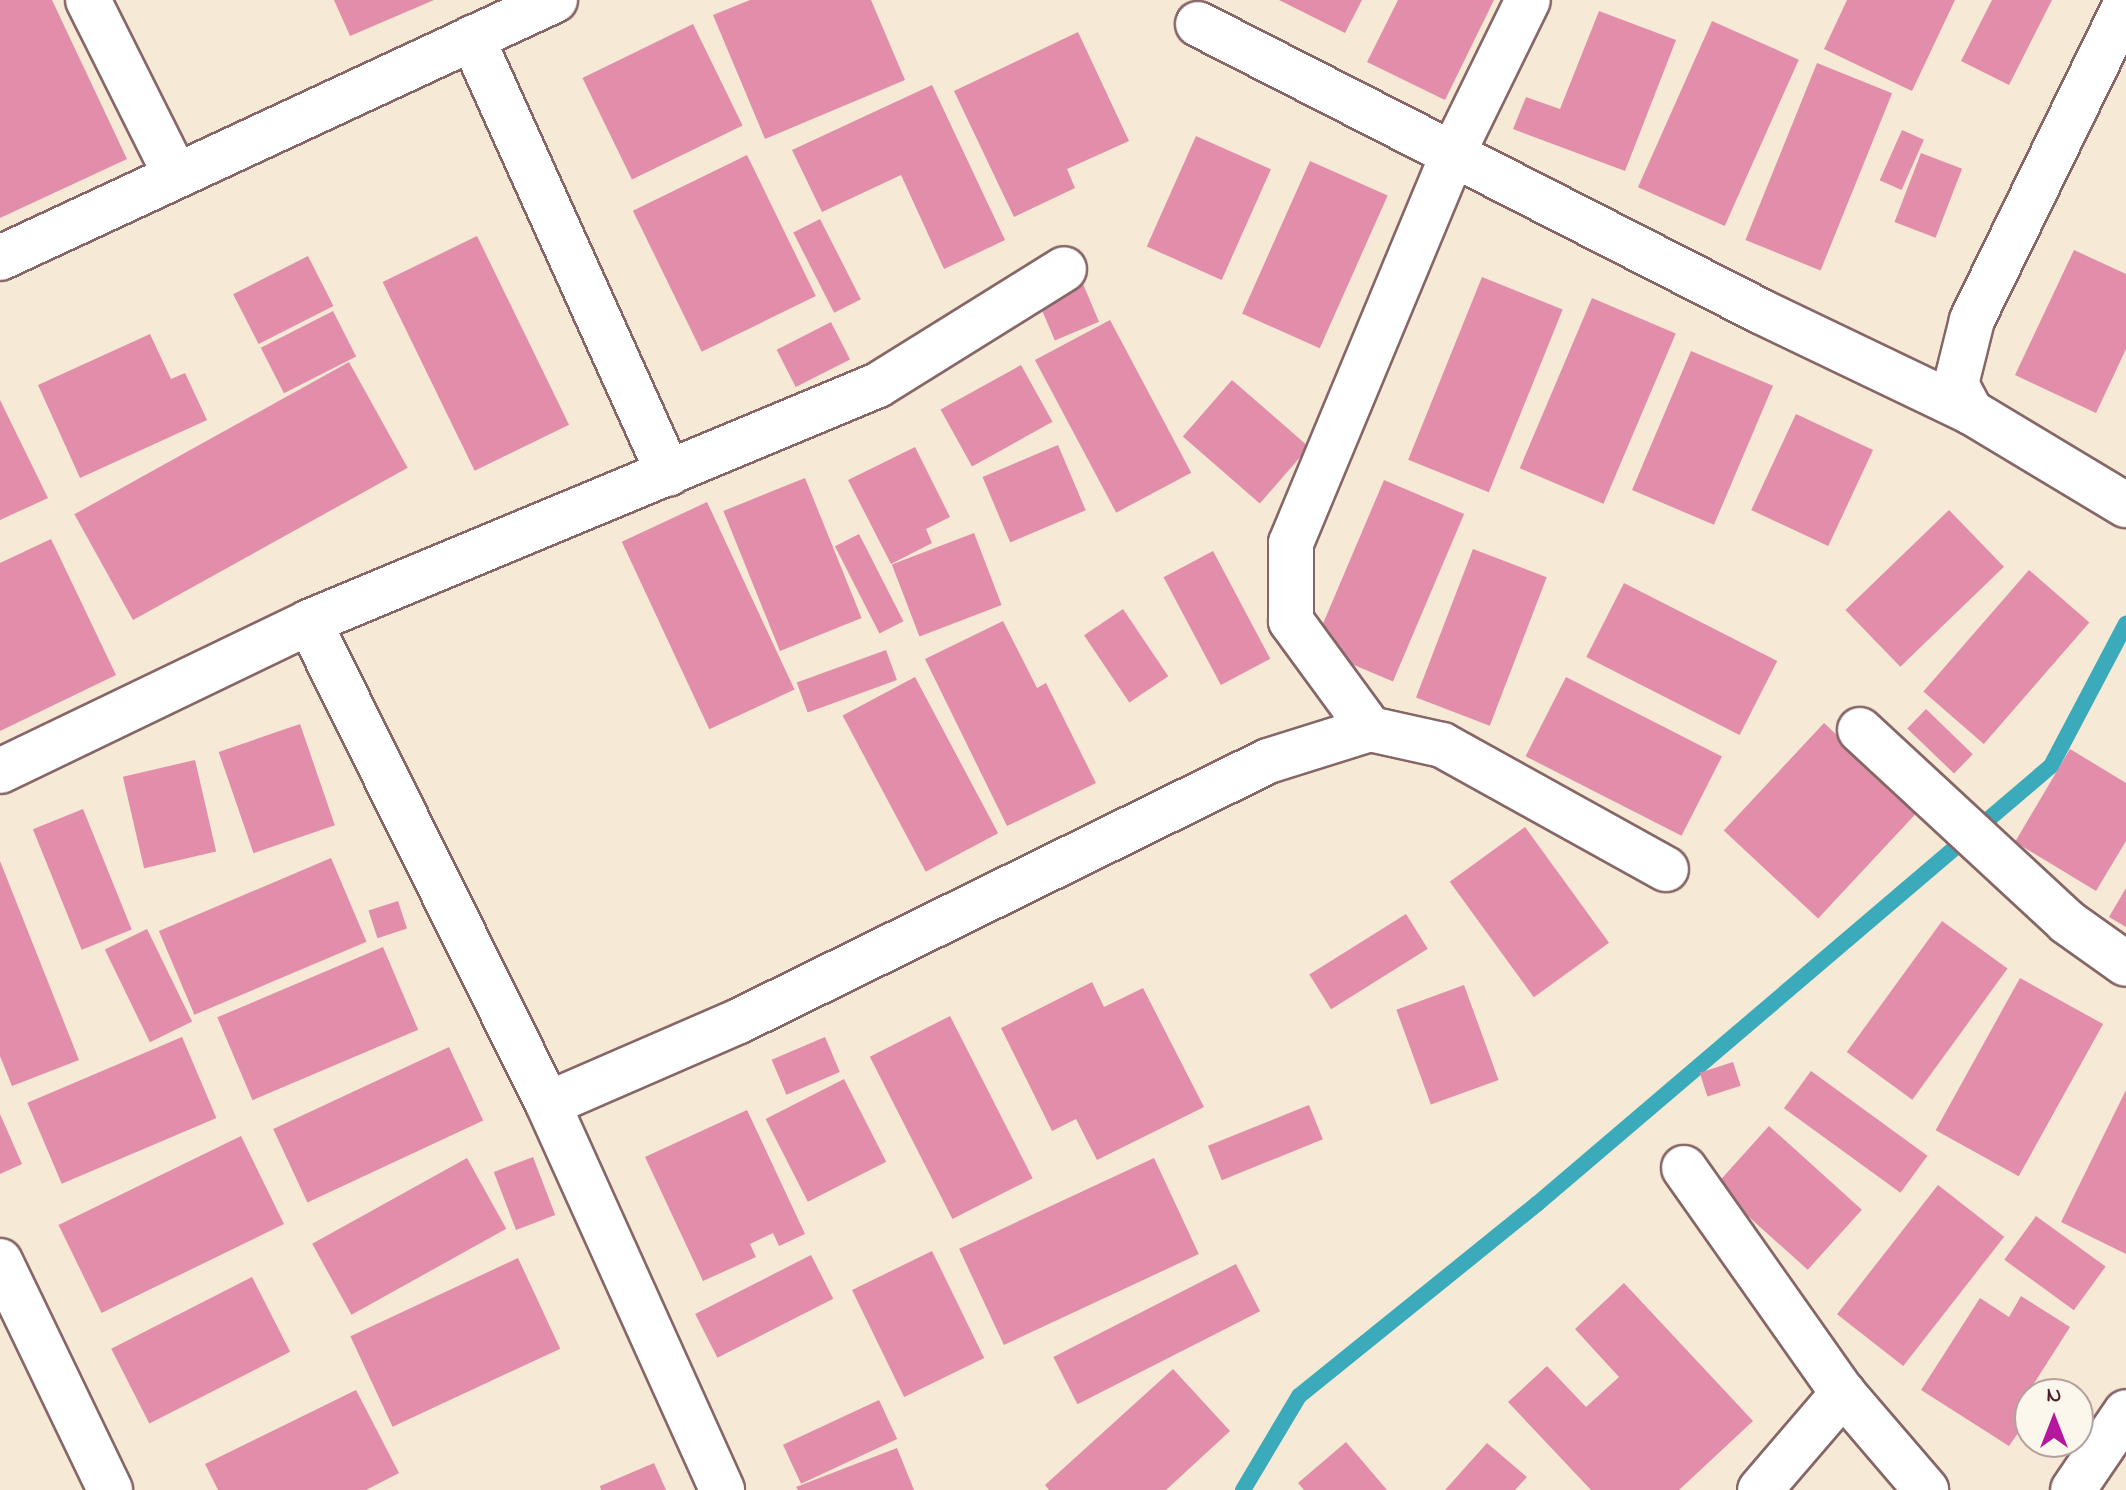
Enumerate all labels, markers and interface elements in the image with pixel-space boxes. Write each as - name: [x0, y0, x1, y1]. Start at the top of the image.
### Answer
- north arrow: [2014, 1378, 2094, 1458]
- text: N: [2047, 1380, 2061, 1412]

